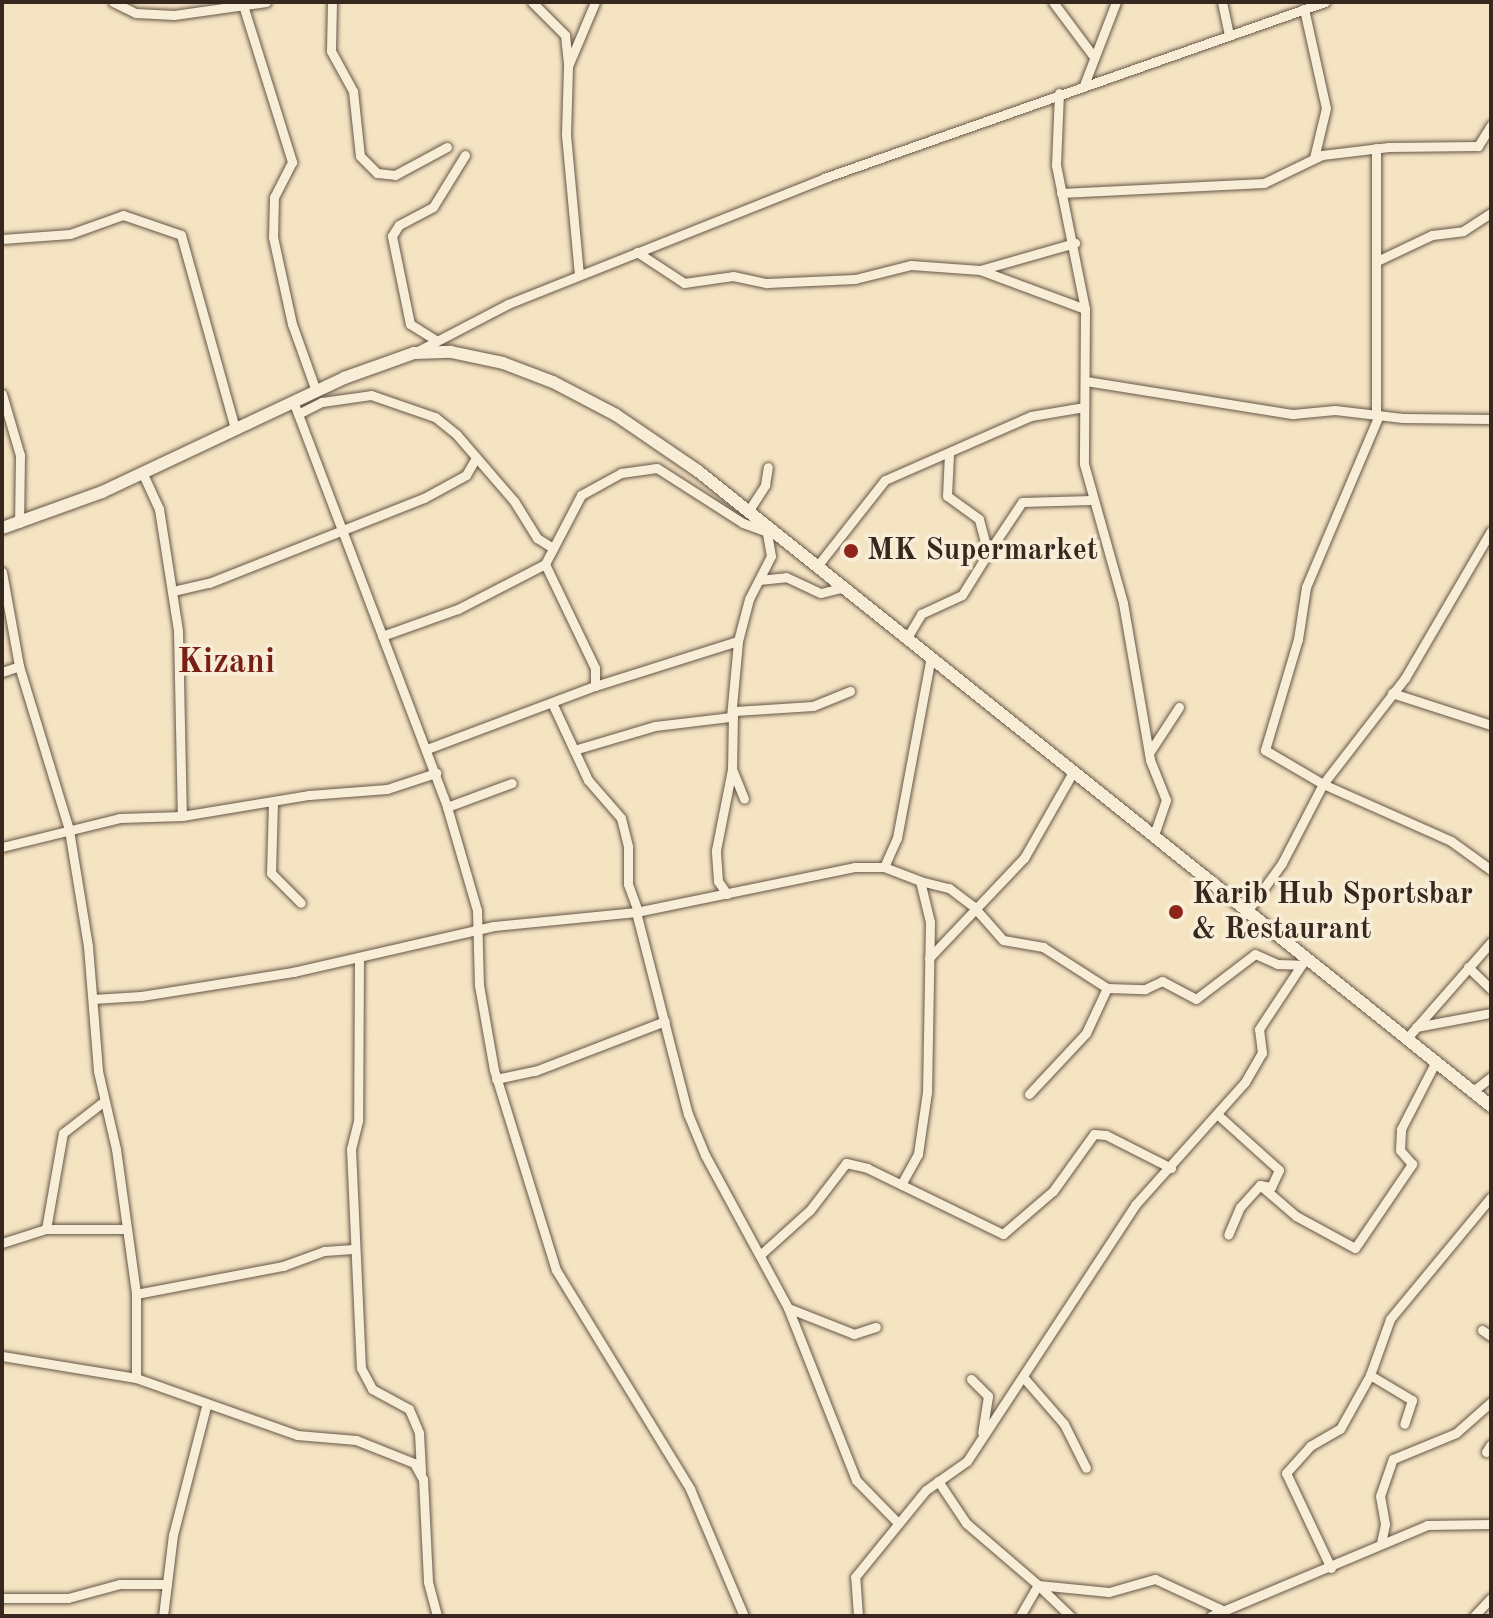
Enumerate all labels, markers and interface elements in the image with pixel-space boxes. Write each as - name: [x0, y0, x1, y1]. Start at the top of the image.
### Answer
- place label: MK Supermarket: [867, 533, 1098, 569]
- marker: MK Supermarket: [842, 542, 860, 560]
- district label: Kizani: [177, 644, 275, 684]
- place label: Karib Hub Sportsbar & Restaurant: [1192, 877, 1473, 948]
- marker: Karib Hub Sportsbar & Restaurant: [1167, 903, 1185, 921]

